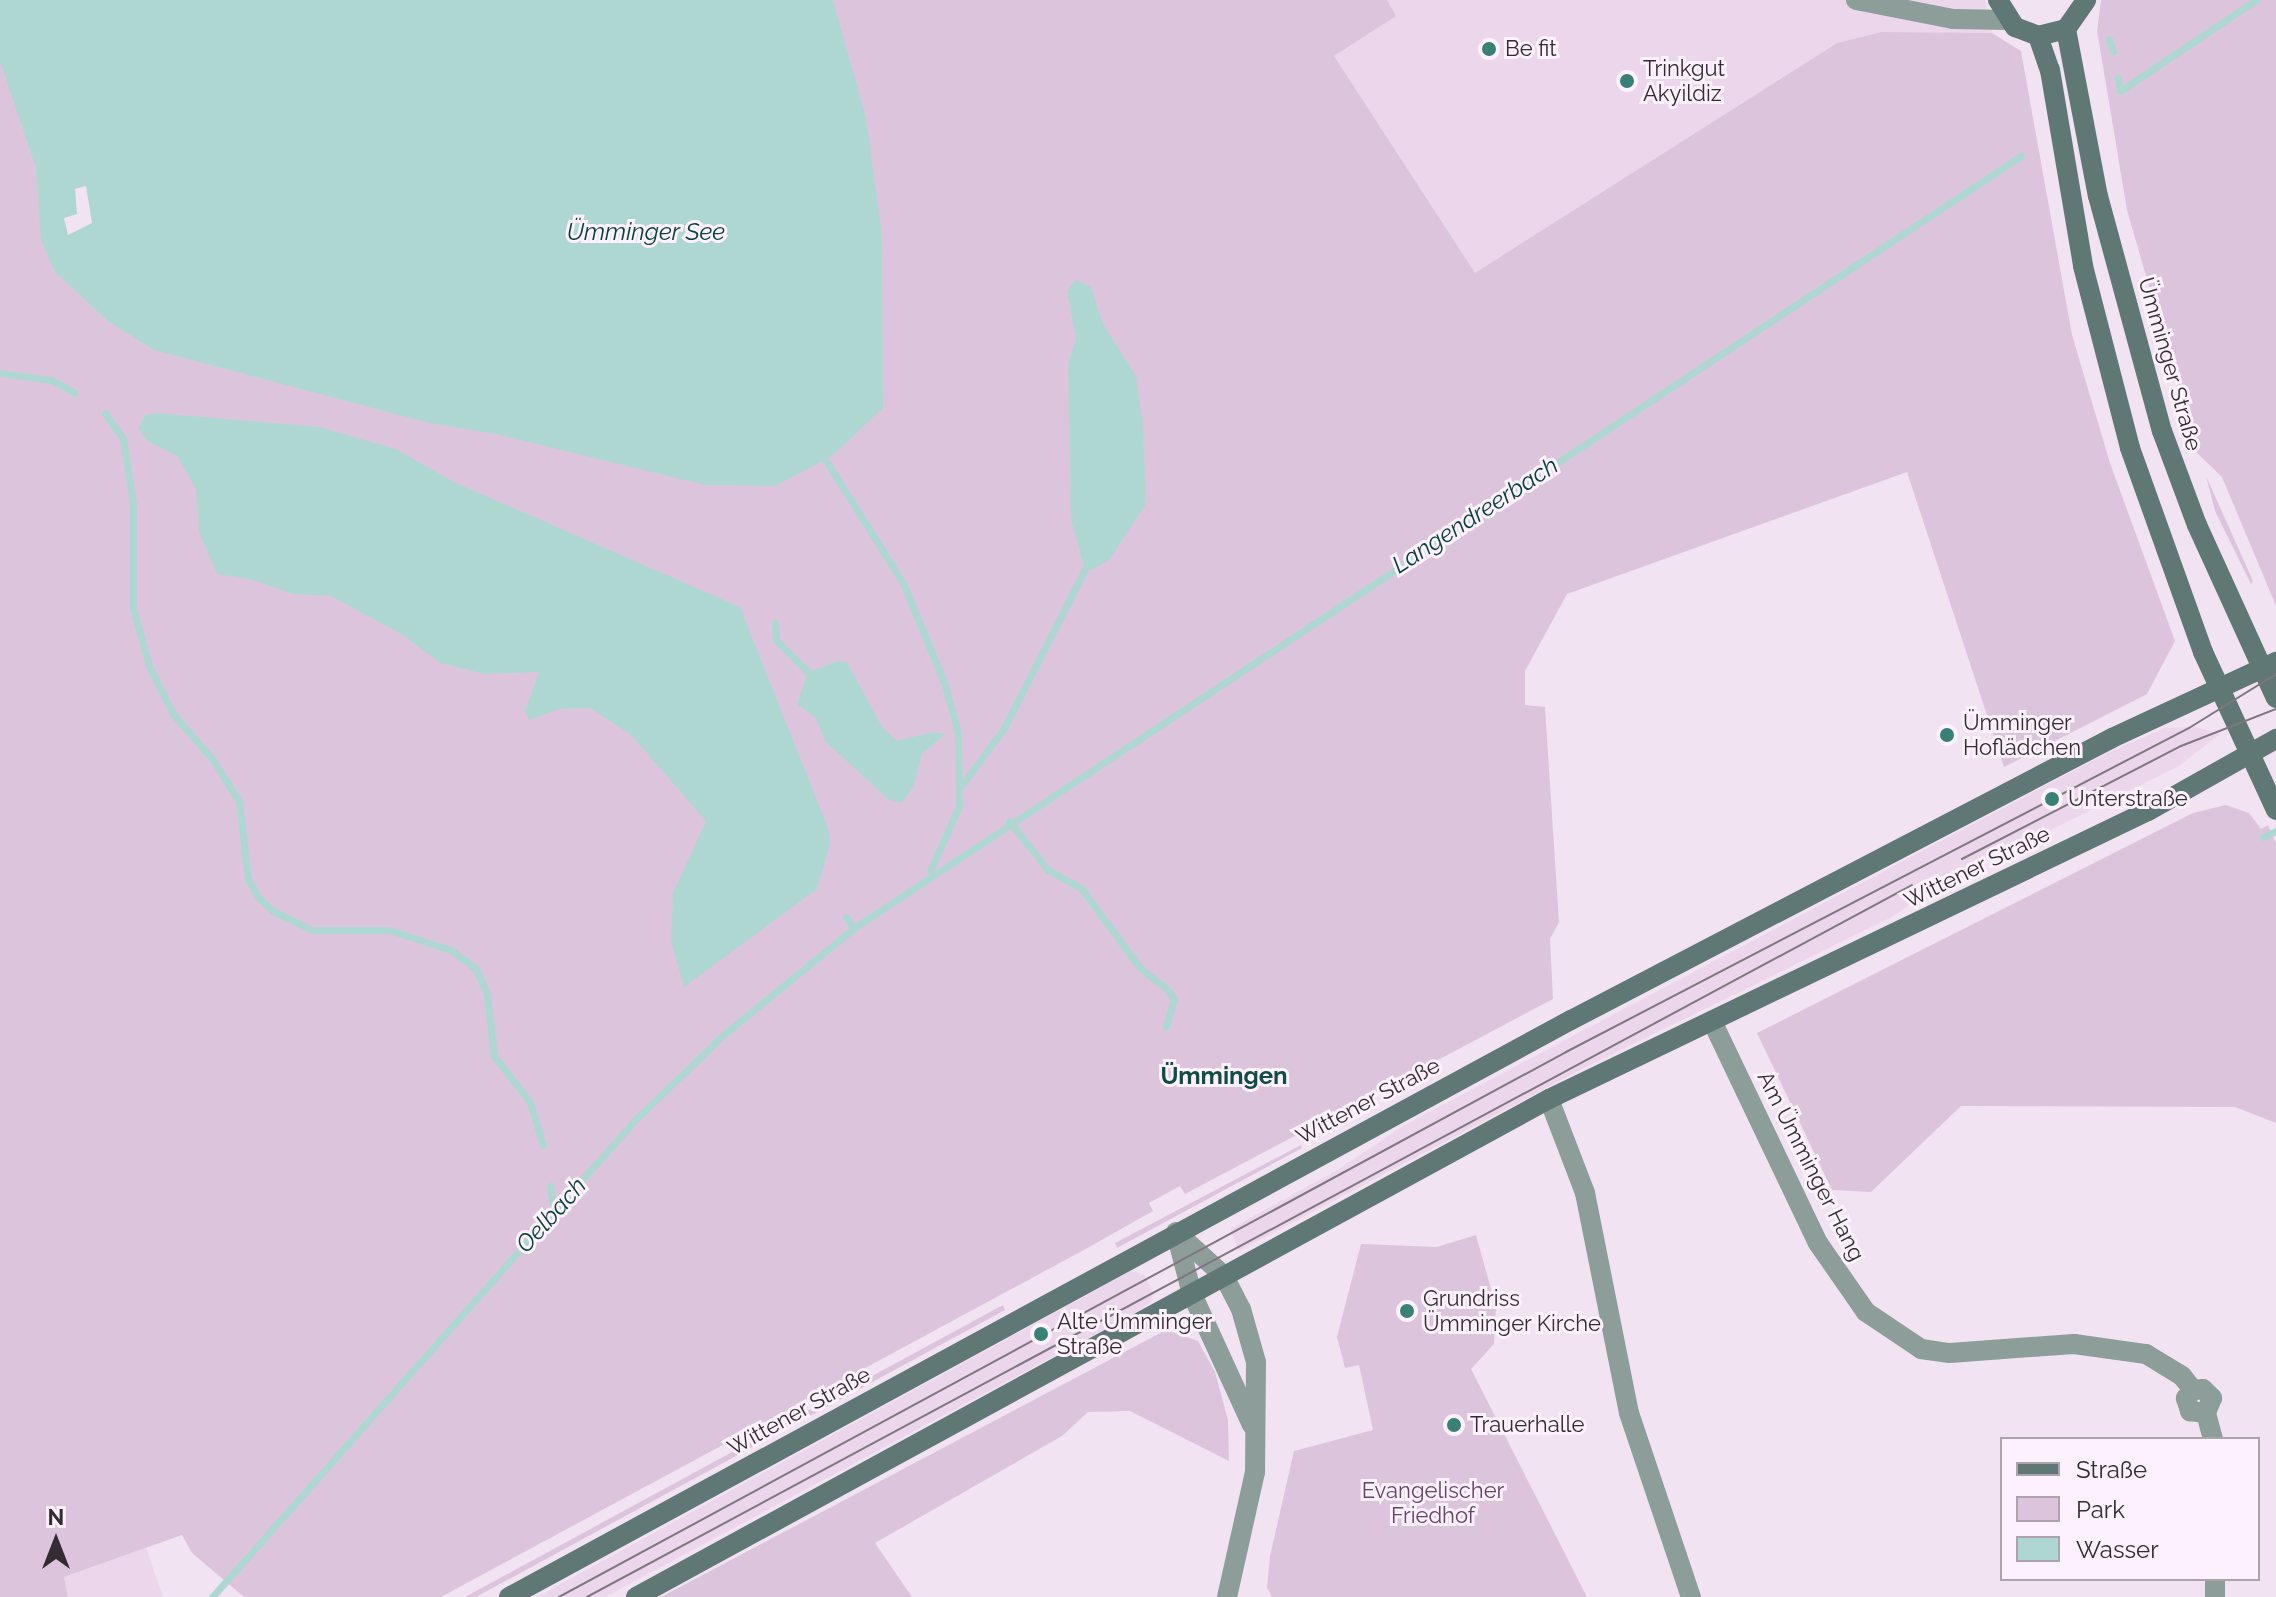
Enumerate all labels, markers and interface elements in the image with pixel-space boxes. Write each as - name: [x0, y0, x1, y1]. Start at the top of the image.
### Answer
- place label: Be fit: [1505, 36, 1557, 62]
- marker: Be fit: [1480, 40, 1498, 58]
- place label: Trinkgut Akyildiz: [1643, 55, 1725, 106]
- marker: Trinkgut Akyildiz: [1618, 72, 1636, 90]
- water label: Ümminger See: [567, 218, 725, 246]
- street label: Ümminger Straße: [2133, 274, 2207, 454]
- water label: Langendreerbach: [1387, 451, 1563, 579]
- place label: Ümminger Hoflädchen: [1963, 709, 2081, 760]
- marker: Ümminger Hoflädchen: [1938, 726, 1956, 744]
- place label: Unterstraße: [2068, 786, 2188, 812]
- marker: Unterstraße: [2043, 790, 2061, 808]
- street label: Wittener Straße: [1900, 820, 2054, 914]
- street label: Wittener Straße: [1291, 1052, 1445, 1150]
- district label: Ümmingen: [1160, 1062, 1288, 1090]
- street label: Am Ümminger Hang: [1752, 1067, 1870, 1265]
- water label: Oelbach: [510, 1172, 592, 1258]
- place label: Grundriss Ümminger Kirche: [1423, 1285, 1602, 1336]
- marker: Grundriss Ümminger Kirche: [1398, 1302, 1416, 1320]
- place label: Alte Ümminger Straße: [1057, 1308, 1212, 1360]
- marker: Alte Ümminger Straße: [1032, 1325, 1050, 1343]
- street label: Wittener Straße: [723, 1361, 875, 1461]
- place label: Trauerhalle: [1470, 1412, 1585, 1438]
- marker: Trauerhalle: [1445, 1416, 1463, 1434]
- legend: [2000, 1437, 2260, 1581]
- text: Straße: [2076, 1455, 2147, 1484]
- park label: Evangelischer Friedhof: [1362, 1477, 1504, 1528]
- text: Park: [2076, 1495, 2125, 1524]
- north arrow: [16, 1501, 96, 1581]
- text: N: [48, 1504, 64, 1530]
- text: Wasser: [2076, 1535, 2159, 1564]

